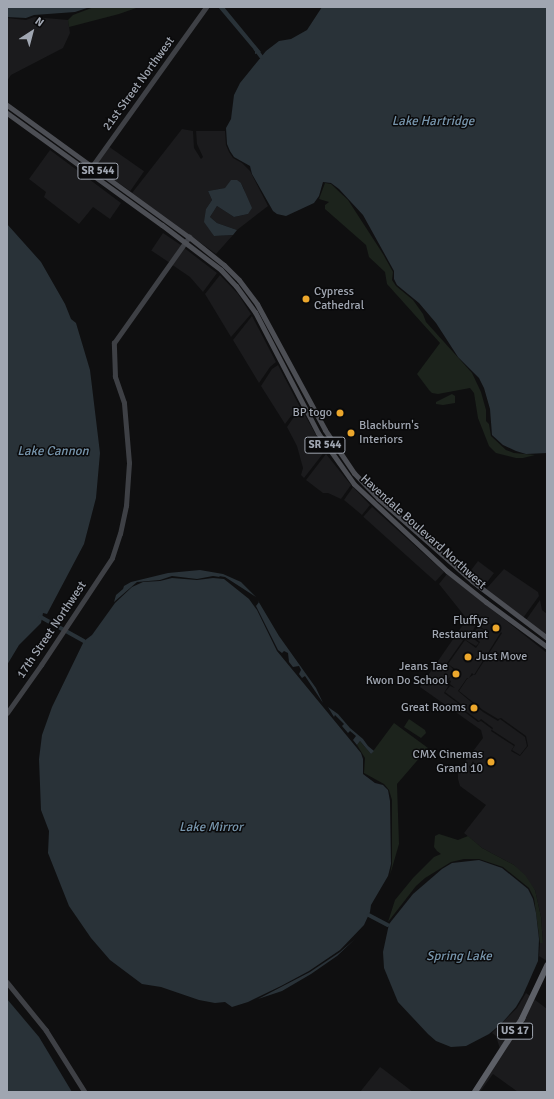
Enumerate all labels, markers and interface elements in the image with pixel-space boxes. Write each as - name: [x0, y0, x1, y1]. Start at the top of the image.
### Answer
- north arrow: [12, 12, 52, 52]
- text: N: [32, 14, 46, 29]
- street label: 21st Street Northwest: [100, 34, 178, 134]
- water label: Lake Hartridge: [392, 113, 474, 129]
- road number: SR 544: [77, 162, 119, 180]
- place label: Cypress Cathedral: [314, 285, 364, 313]
- marker: Cypress Cathedral: [301, 294, 311, 304]
- place label: BP togo: [292, 406, 332, 420]
- marker: BP togo: [335, 408, 345, 418]
- place label: Blackburn's Interiors: [359, 419, 419, 447]
- marker: Blackburn's Interiors: [346, 428, 356, 438]
- road number: SR 544: [304, 436, 346, 454]
- water label: Lake Cannon: [17, 443, 89, 459]
- street label: Havendale Boulevard Northwest: [357, 472, 489, 592]
- street label: 17th Street Northwest: [14, 579, 90, 681]
- place label: Fluffys Restaurant: [432, 614, 488, 642]
- marker: Fluffys Restaurant: [491, 623, 501, 633]
- place label: Just Move: [476, 650, 527, 664]
- marker: Just Move: [463, 652, 473, 662]
- place label: Jeans Tae Kwon Do School: [366, 660, 448, 688]
- marker: Jeans Tae Kwon Do School: [451, 669, 461, 679]
- place label: Great Rooms: [401, 701, 466, 715]
- marker: Great Rooms: [469, 703, 479, 713]
- place label: CMX Cinemas Grand 10: [412, 748, 483, 776]
- marker: CMX Cinemas Grand 10: [486, 757, 496, 767]
- water label: Lake Mirror: [179, 819, 243, 835]
- water label: Spring Lake: [426, 948, 492, 964]
- road number: US 17: [497, 1022, 533, 1040]

